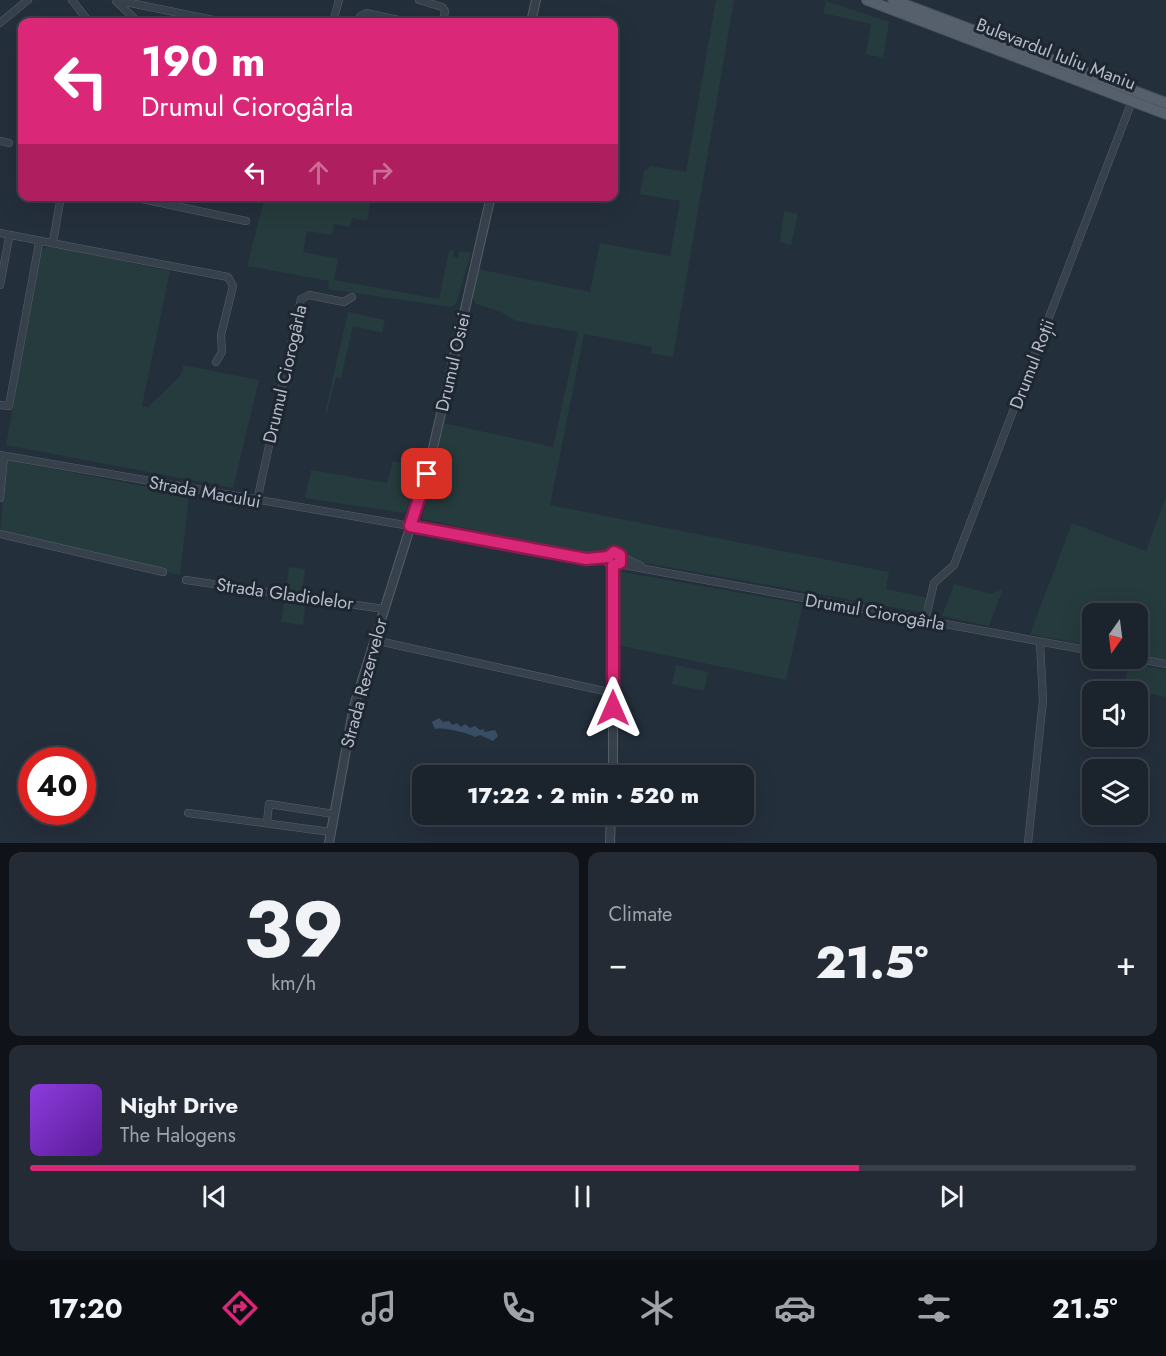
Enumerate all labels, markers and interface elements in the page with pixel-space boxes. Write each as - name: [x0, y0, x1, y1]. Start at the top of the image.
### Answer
- street label: Bulevardul Iuliu Maniu: [972, 12, 1140, 96]
- text: 190 m: [141, 31, 265, 92]
- icon: left: [42, 42, 120, 120]
- text: Drumul Ciorogârla: [141, 87, 353, 126]
- icon: left: [239, 156, 272, 189]
- icon: ahead: [302, 156, 335, 189]
- icon: right: [365, 156, 398, 189]
- street label: Drumul Ciorogârla: [256, 302, 314, 446]
- street label: Drumul Osiei: [429, 310, 477, 414]
- street label: Drumul Roții: [1003, 315, 1061, 413]
- pin: [401, 448, 452, 499]
- icon: arrive: [410, 457, 443, 490]
- street label: Strada Macului: [147, 469, 263, 515]
- street label: Strada Gladiolelor: [215, 571, 356, 617]
- street label: Drumul Ciorogârla: [803, 587, 947, 637]
- north arrow: [1082, 603, 1148, 669]
- map controls: [1082, 603, 1148, 825]
- street label: Strada Rezervelor: [334, 614, 394, 751]
- position arrow: [581, 676, 645, 740]
- button: sound: [1082, 681, 1148, 747]
- speed limit sign: 40: [18, 747, 96, 825]
- button: layers: [1082, 759, 1148, 825]
- text: 17:22 · 2 min · 520 m: [467, 779, 699, 811]
- text: 39: [243, 874, 344, 986]
- text: Climate: [609, 900, 672, 929]
- text: 21.5°: [815, 930, 928, 995]
- text: −: [609, 940, 628, 987]
- text: +: [1116, 940, 1136, 987]
- text: km/h: [271, 969, 316, 998]
- text: Night Drive: [120, 1089, 238, 1121]
- text: The Halogens: [120, 1121, 236, 1150]
- icon: previous: [198, 1180, 231, 1213]
- icon: pause: [566, 1180, 599, 1213]
- icon: next: [935, 1180, 968, 1213]
- icon: directions: [219, 1287, 261, 1329]
- icon: music: [358, 1287, 400, 1329]
- icon: phone: [497, 1287, 539, 1329]
- icon: climate: [636, 1287, 678, 1329]
- icon: car: [774, 1287, 816, 1329]
- icon: filters: [913, 1287, 955, 1329]
- text: 17:20: [48, 1289, 123, 1328]
- text: 21.5°: [1052, 1289, 1118, 1328]

